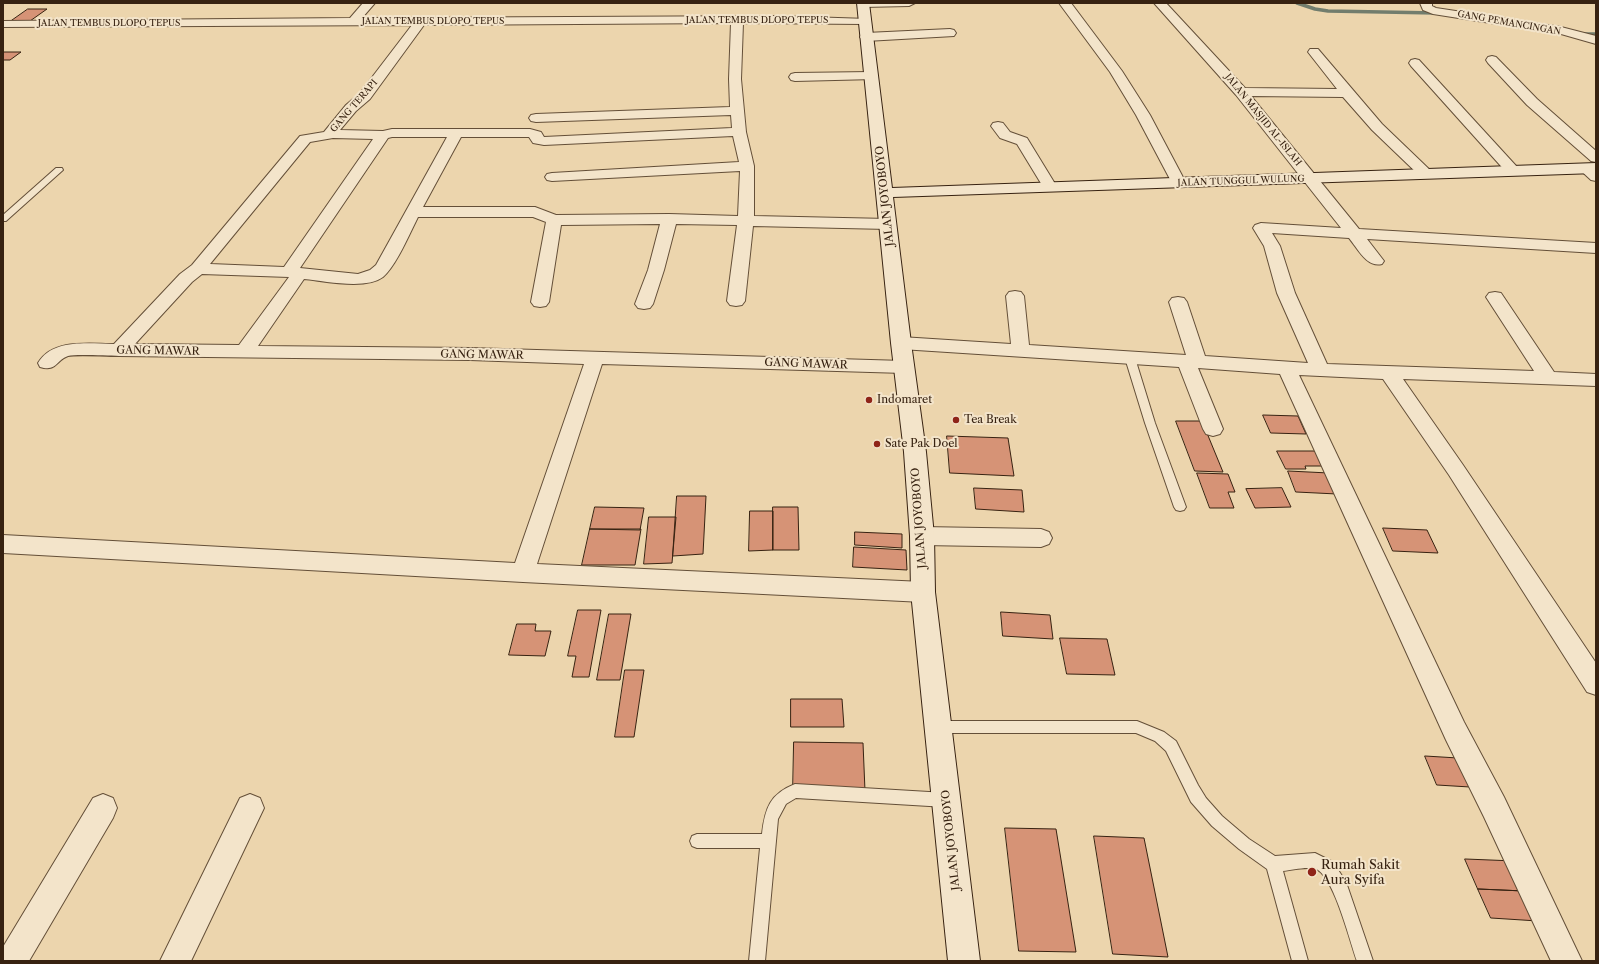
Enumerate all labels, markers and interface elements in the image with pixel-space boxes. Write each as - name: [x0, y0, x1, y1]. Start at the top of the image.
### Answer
- street label: GANG PEMANCINGAN: [1456, 9, 1562, 37]
- street label: JALAN TEMBUS DLOPO TEPUS: [686, 15, 828, 25]
- street label: JALAN TEMBUS DLOPO TEPUS: [362, 16, 504, 26]
- street label: JALAN TEMBUS DLOPO TEPUS: [38, 18, 180, 28]
- street label: JALAN MASJID AL-ISLAH: [1222, 72, 1304, 168]
- street label: GANG TERAPI: [328, 77, 380, 135]
- street label: JALAN JOYOBOYO: [873, 145, 897, 247]
- street label: JALAN TUNGGUL WULUNG: [1177, 173, 1305, 189]
- street label: GANG MAWAR: [116, 344, 200, 358]
- street label: GANG MAWAR: [440, 348, 524, 362]
- street label: GANG MAWAR: [764, 356, 848, 372]
- place label: Indomaret: [877, 393, 932, 407]
- marker: Indomaret: [864, 395, 874, 405]
- place label: Tea Break: [964, 413, 1017, 427]
- marker: Tea Break: [951, 415, 961, 425]
- place label: Sate Pak Doel: [885, 437, 958, 451]
- marker: Sate Pak Doel: [872, 439, 882, 449]
- street label: JALAN JOYOBOYO: [909, 467, 929, 569]
- street label: JALAN JOYOBOYO: [939, 789, 963, 891]
- place label: Rumah Sakit Aura Syifa: [1321, 857, 1400, 888]
- marker: Rumah Sakit Aura Syifa: [1306, 866, 1318, 878]

